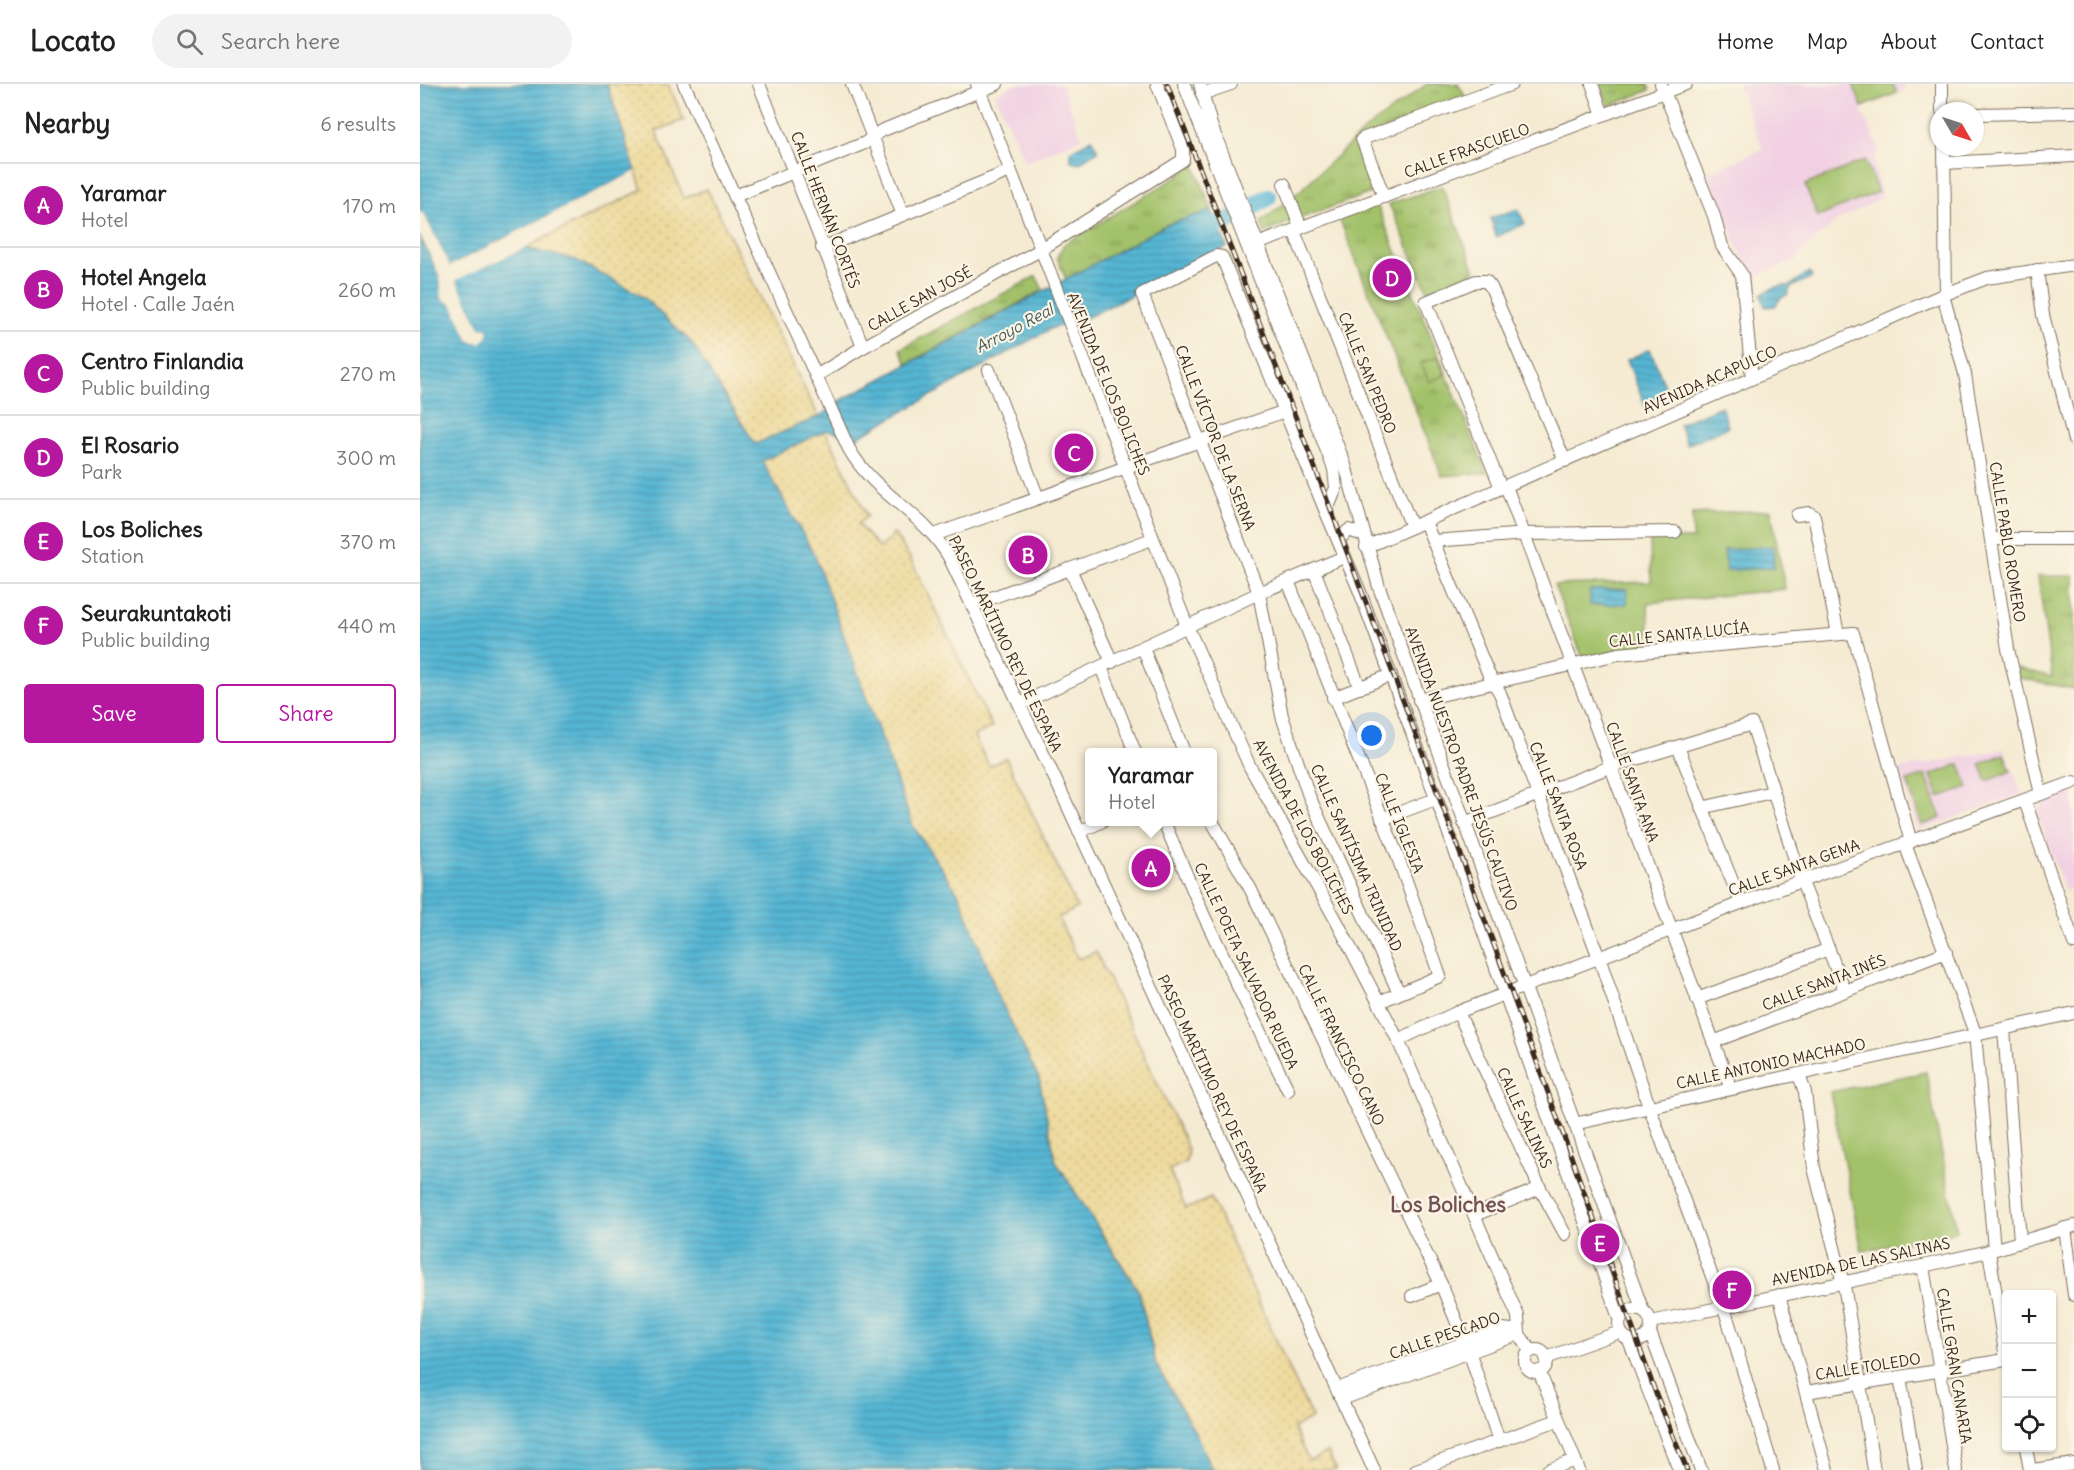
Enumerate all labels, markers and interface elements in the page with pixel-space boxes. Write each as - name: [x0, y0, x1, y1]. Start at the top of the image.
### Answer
- search box: [152, 14, 572, 68]
- text: Locato: [30, 23, 116, 59]
- icon: search: [173, 25, 206, 58]
- text: Search here: [221, 27, 340, 55]
- text: Home: [1717, 28, 1774, 55]
- text: Map: [1807, 28, 1848, 55]
- text: About: [1881, 28, 1937, 55]
- text: Contact: [1970, 28, 2044, 55]
- north arrow: [1930, 102, 1984, 156]
- text: Nearby: [24, 107, 110, 140]
- text: 6 results: [320, 111, 396, 136]
- street label: CALLE FRASCUELO: [1401, 119, 1532, 182]
- street label: CALLE HERNÁN CORTÉS: [787, 129, 864, 291]
- text: Yaramar: [81, 179, 166, 207]
- text: A: [37, 193, 50, 218]
- text: 170 m: [343, 193, 396, 218]
- text: Hotel: [81, 207, 128, 232]
- pin: D: [1372, 256, 1412, 300]
- street label: CALLE SAN JOSÉ: [864, 262, 976, 335]
- text: Hotel Angela: [81, 263, 207, 291]
- text: B: [37, 277, 50, 302]
- text: 260 m: [338, 277, 396, 302]
- street label: AVENIDA DE LOS BOLICHES: [1063, 290, 1153, 478]
- text: Hotel · Calle Jaén: [81, 291, 235, 316]
- water label: Arroyo Real: [972, 298, 1058, 357]
- street label: CALLE SAN PEDRO: [1334, 309, 1401, 436]
- street label: AVENIDA ACAPULCO: [1640, 341, 1780, 418]
- street label: CALLE VÍCTOR DE LA SERNA: [1171, 342, 1260, 534]
- text: Centro Finlandia: [81, 347, 244, 375]
- text: C: [37, 361, 50, 386]
- text: 270 m: [340, 361, 396, 386]
- text: Public building: [81, 375, 210, 400]
- pin: C: [1054, 430, 1094, 476]
- text: El Rosario: [81, 431, 179, 459]
- text: D: [36, 445, 51, 470]
- text: 300 m: [336, 445, 396, 470]
- text: Park: [81, 459, 122, 484]
- street label: CALLE PABLO ROMERO: [1985, 460, 2030, 623]
- text: Los Boliches: [81, 515, 203, 543]
- text: E: [38, 529, 49, 554]
- text: 370 m: [339, 529, 396, 554]
- street label: PASEO MARÍTIMO REY DE ESPAÑA: [945, 532, 1066, 755]
- pin: B: [1008, 532, 1048, 578]
- text: Station: [81, 543, 144, 568]
- text: Seurakuntakoti: [81, 599, 231, 627]
- text: F: [38, 613, 49, 638]
- text: 440 m: [337, 613, 396, 638]
- street label: CALLE SANTA LUCÍA: [1608, 618, 1750, 651]
- street label: AVENIDA NUESTRO PADRE JESÚS CAUTIVO: [1401, 624, 1523, 914]
- text: Public building: [81, 627, 210, 652]
- button: Save: [24, 684, 204, 743]
- button: Share: [216, 684, 396, 743]
- street label: CALLE SANTA ANA: [1602, 719, 1663, 845]
- your location: [1357, 721, 1386, 750]
- street label: AVENIDA DE LOS BOLICHES: [1249, 736, 1358, 918]
- street label: CALLE SANTA ROSA: [1525, 739, 1592, 873]
- popup: [1085, 748, 1217, 826]
- text: Yaramar: [1108, 761, 1194, 789]
- street label: CALLE SANTÍSIMA TRINIDAD: [1307, 761, 1406, 954]
- street label: CALLE IGLESIA: [1371, 770, 1428, 876]
- text: Hotel: [1108, 789, 1156, 814]
- street label: CALLE SANTA GEMA: [1726, 835, 1862, 900]
- pin: A: [1132, 846, 1170, 890]
- street label: CALLE POETA SALVADOR RUEDA: [1190, 859, 1303, 1072]
- street label: CALLE SANTA INÉS: [1759, 950, 1888, 1015]
- street label: CALLE FRANCISCO CANO: [1294, 961, 1389, 1129]
- street label: PASEO MARÍTIMO REY DE ESPAÑA: [1153, 972, 1272, 1196]
- street label: CALLE ANTONIO MACHADO: [1674, 1034, 1867, 1093]
- street label: CALLE SALINAS: [1493, 1064, 1556, 1171]
- district label: Los Boliches: [1390, 1191, 1507, 1218]
- pin: E: [1580, 1220, 1620, 1266]
- street label: AVENIDA DE LAS SALINAS: [1770, 1233, 1952, 1290]
- pin: F: [1712, 1268, 1752, 1312]
- street label: CALLE GRAN CANARIA: [1933, 1287, 1976, 1445]
- map controls: [2002, 1290, 2056, 1452]
- button: +: [2002, 1290, 2056, 1344]
- street label: CALLE PESCADO: [1387, 1308, 1503, 1363]
- button: −: [2002, 1344, 2056, 1398]
- street label: CALLE TOLEDO: [1814, 1349, 1922, 1384]
- button: locate: [2002, 1398, 2056, 1452]

